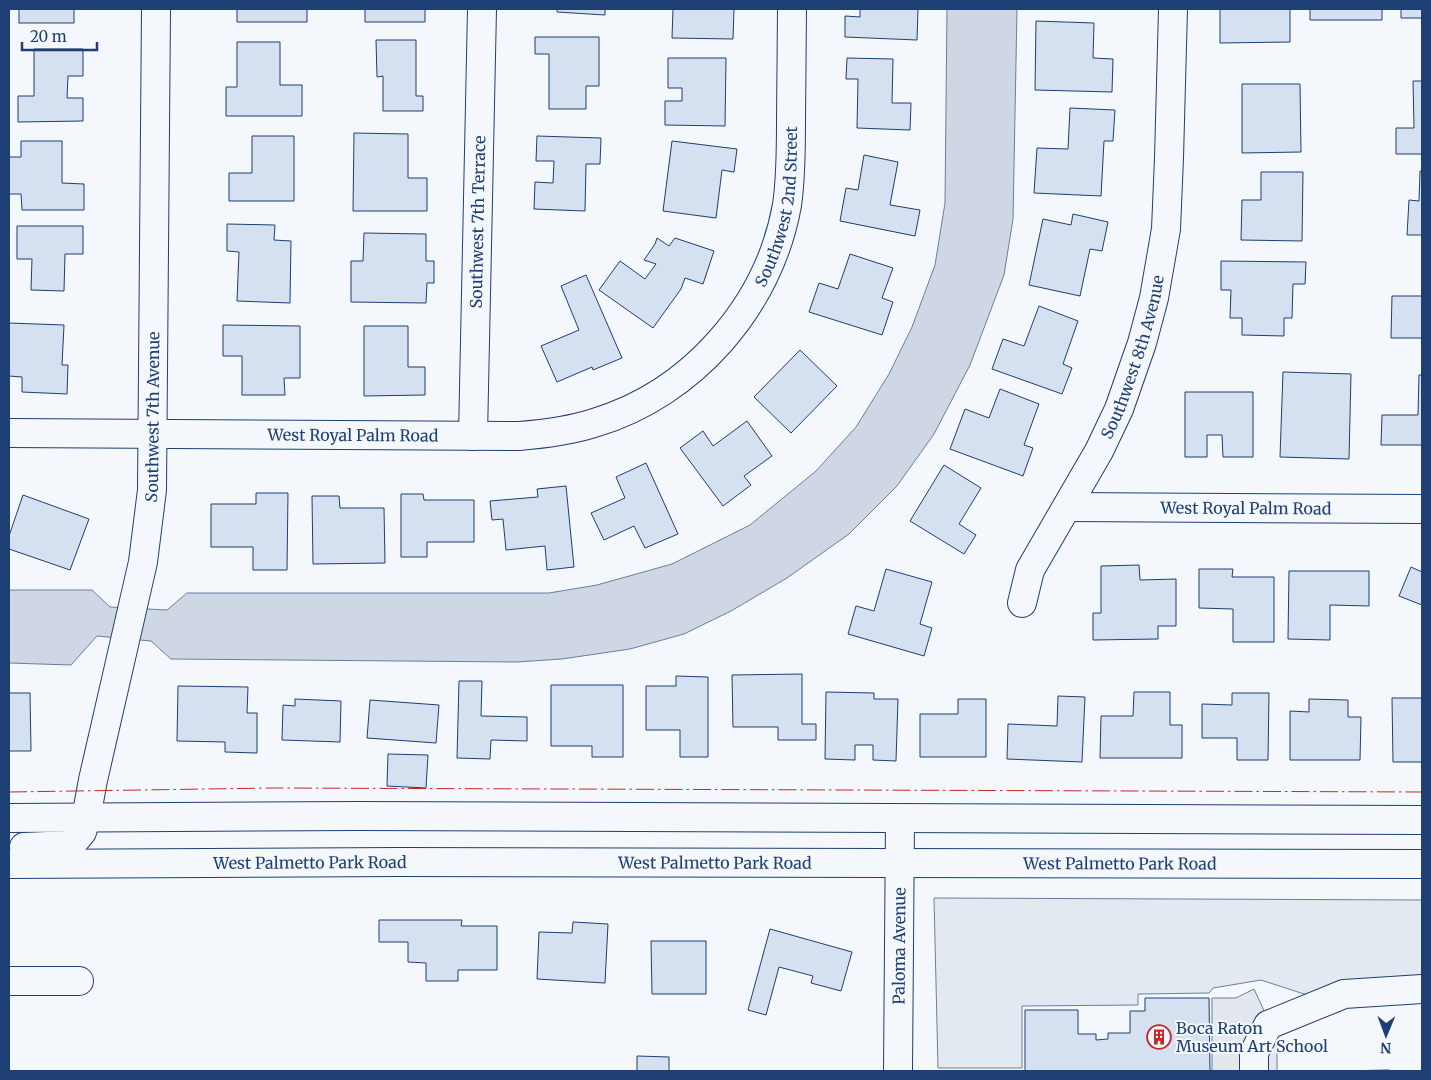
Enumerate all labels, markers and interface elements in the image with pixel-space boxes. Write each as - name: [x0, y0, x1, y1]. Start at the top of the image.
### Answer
- scale bar: [22, 20, 98, 52]
- text: 20 m: [30, 27, 67, 46]
- street label: Southwest 2nd Street: [750, 125, 801, 290]
- street label: Southwest 7th Terrace: [466, 135, 489, 309]
- street label: Southwest 8th Avenue: [1096, 273, 1168, 442]
- street label: Southwest 7th Avenue: [141, 331, 163, 503]
- street label: West Royal Palm Road: [267, 425, 439, 446]
- street label: West Royal Palm Road: [1160, 498, 1332, 518]
- street label: West Palmetto Park Road: [212, 852, 407, 873]
- street label: West Palmetto Park Road: [617, 852, 812, 873]
- street label: West Palmetto Park Road: [1022, 853, 1217, 874]
- street label: Paloma Avenue: [889, 887, 909, 1005]
- north arrow: [1361, 1010, 1411, 1060]
- place label: Boca Raton Museum Art School: [1176, 1018, 1328, 1056]
- building icon: Boca Raton Museum Art School: [1146, 1024, 1172, 1050]
- text: N: [1380, 1039, 1391, 1057]

